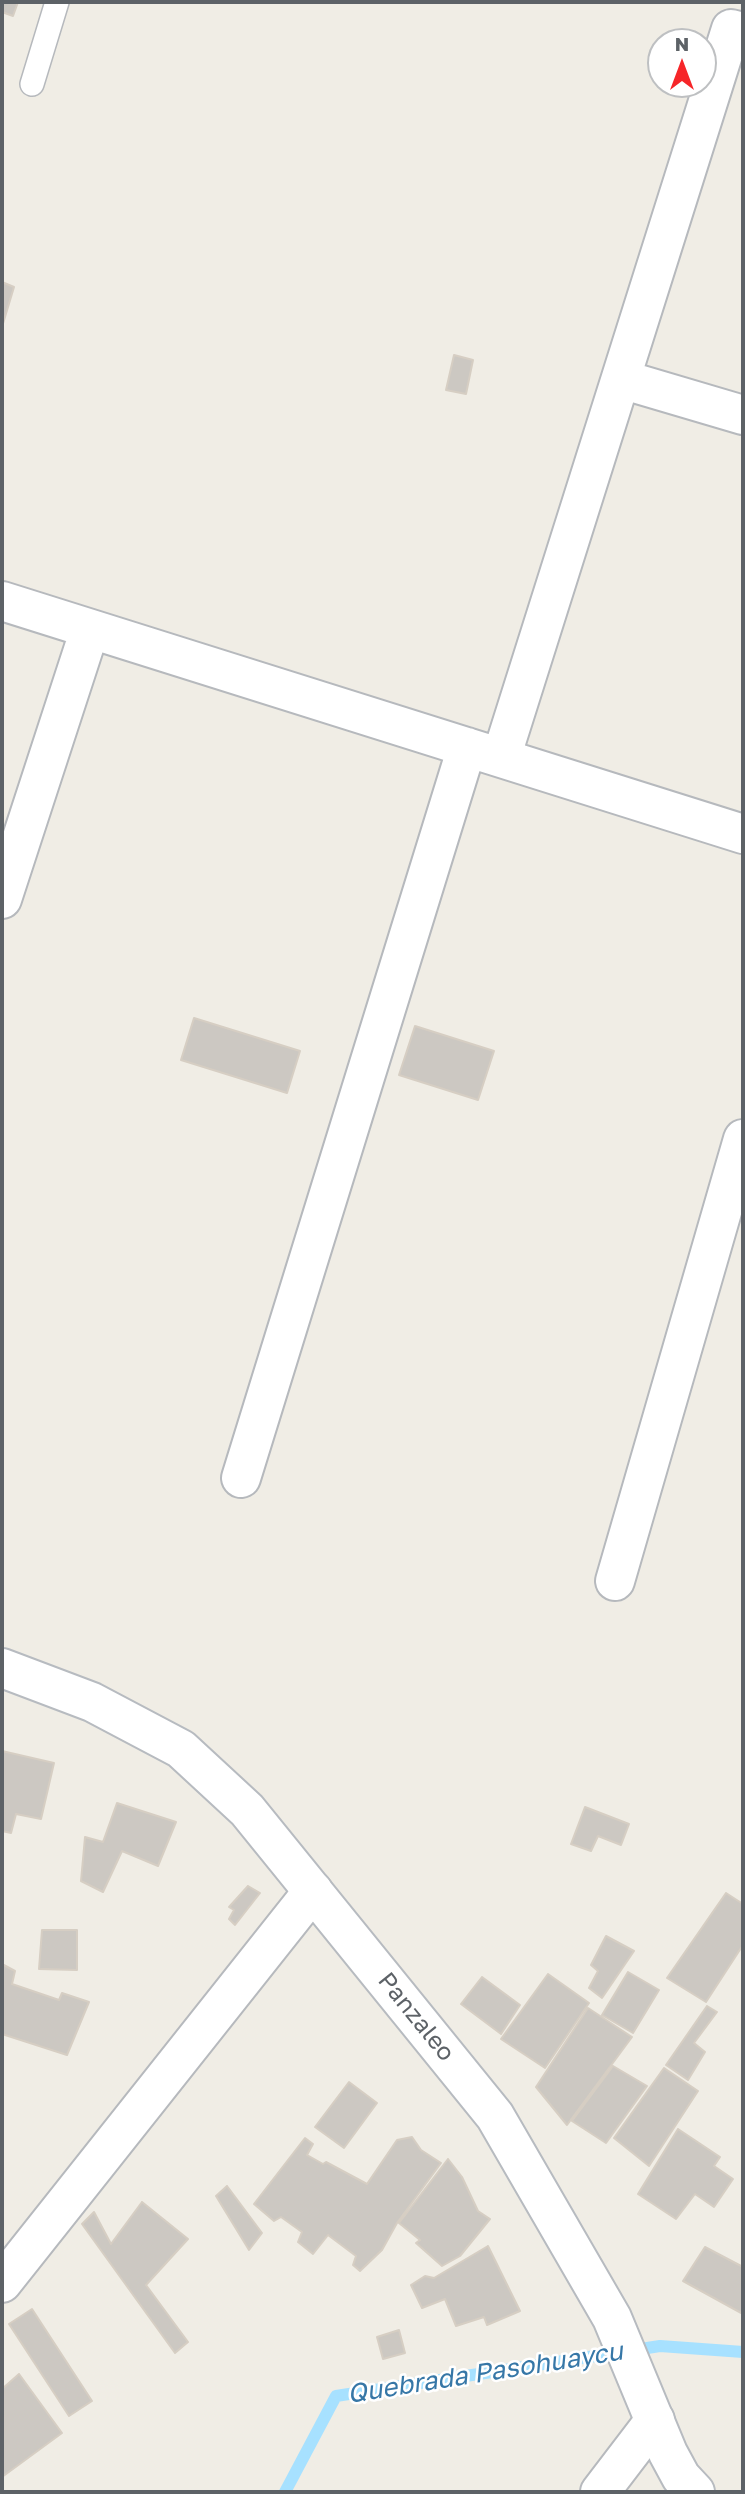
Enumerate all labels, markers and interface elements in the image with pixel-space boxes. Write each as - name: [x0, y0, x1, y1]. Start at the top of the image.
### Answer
- north arrow: [647, 28, 717, 98]
- text: N: [675, 32, 689, 55]
- street label: Panzaleo: [372, 1967, 460, 2067]
- water label: Quebrada Pasohuaycu: [345, 2336, 625, 2410]

